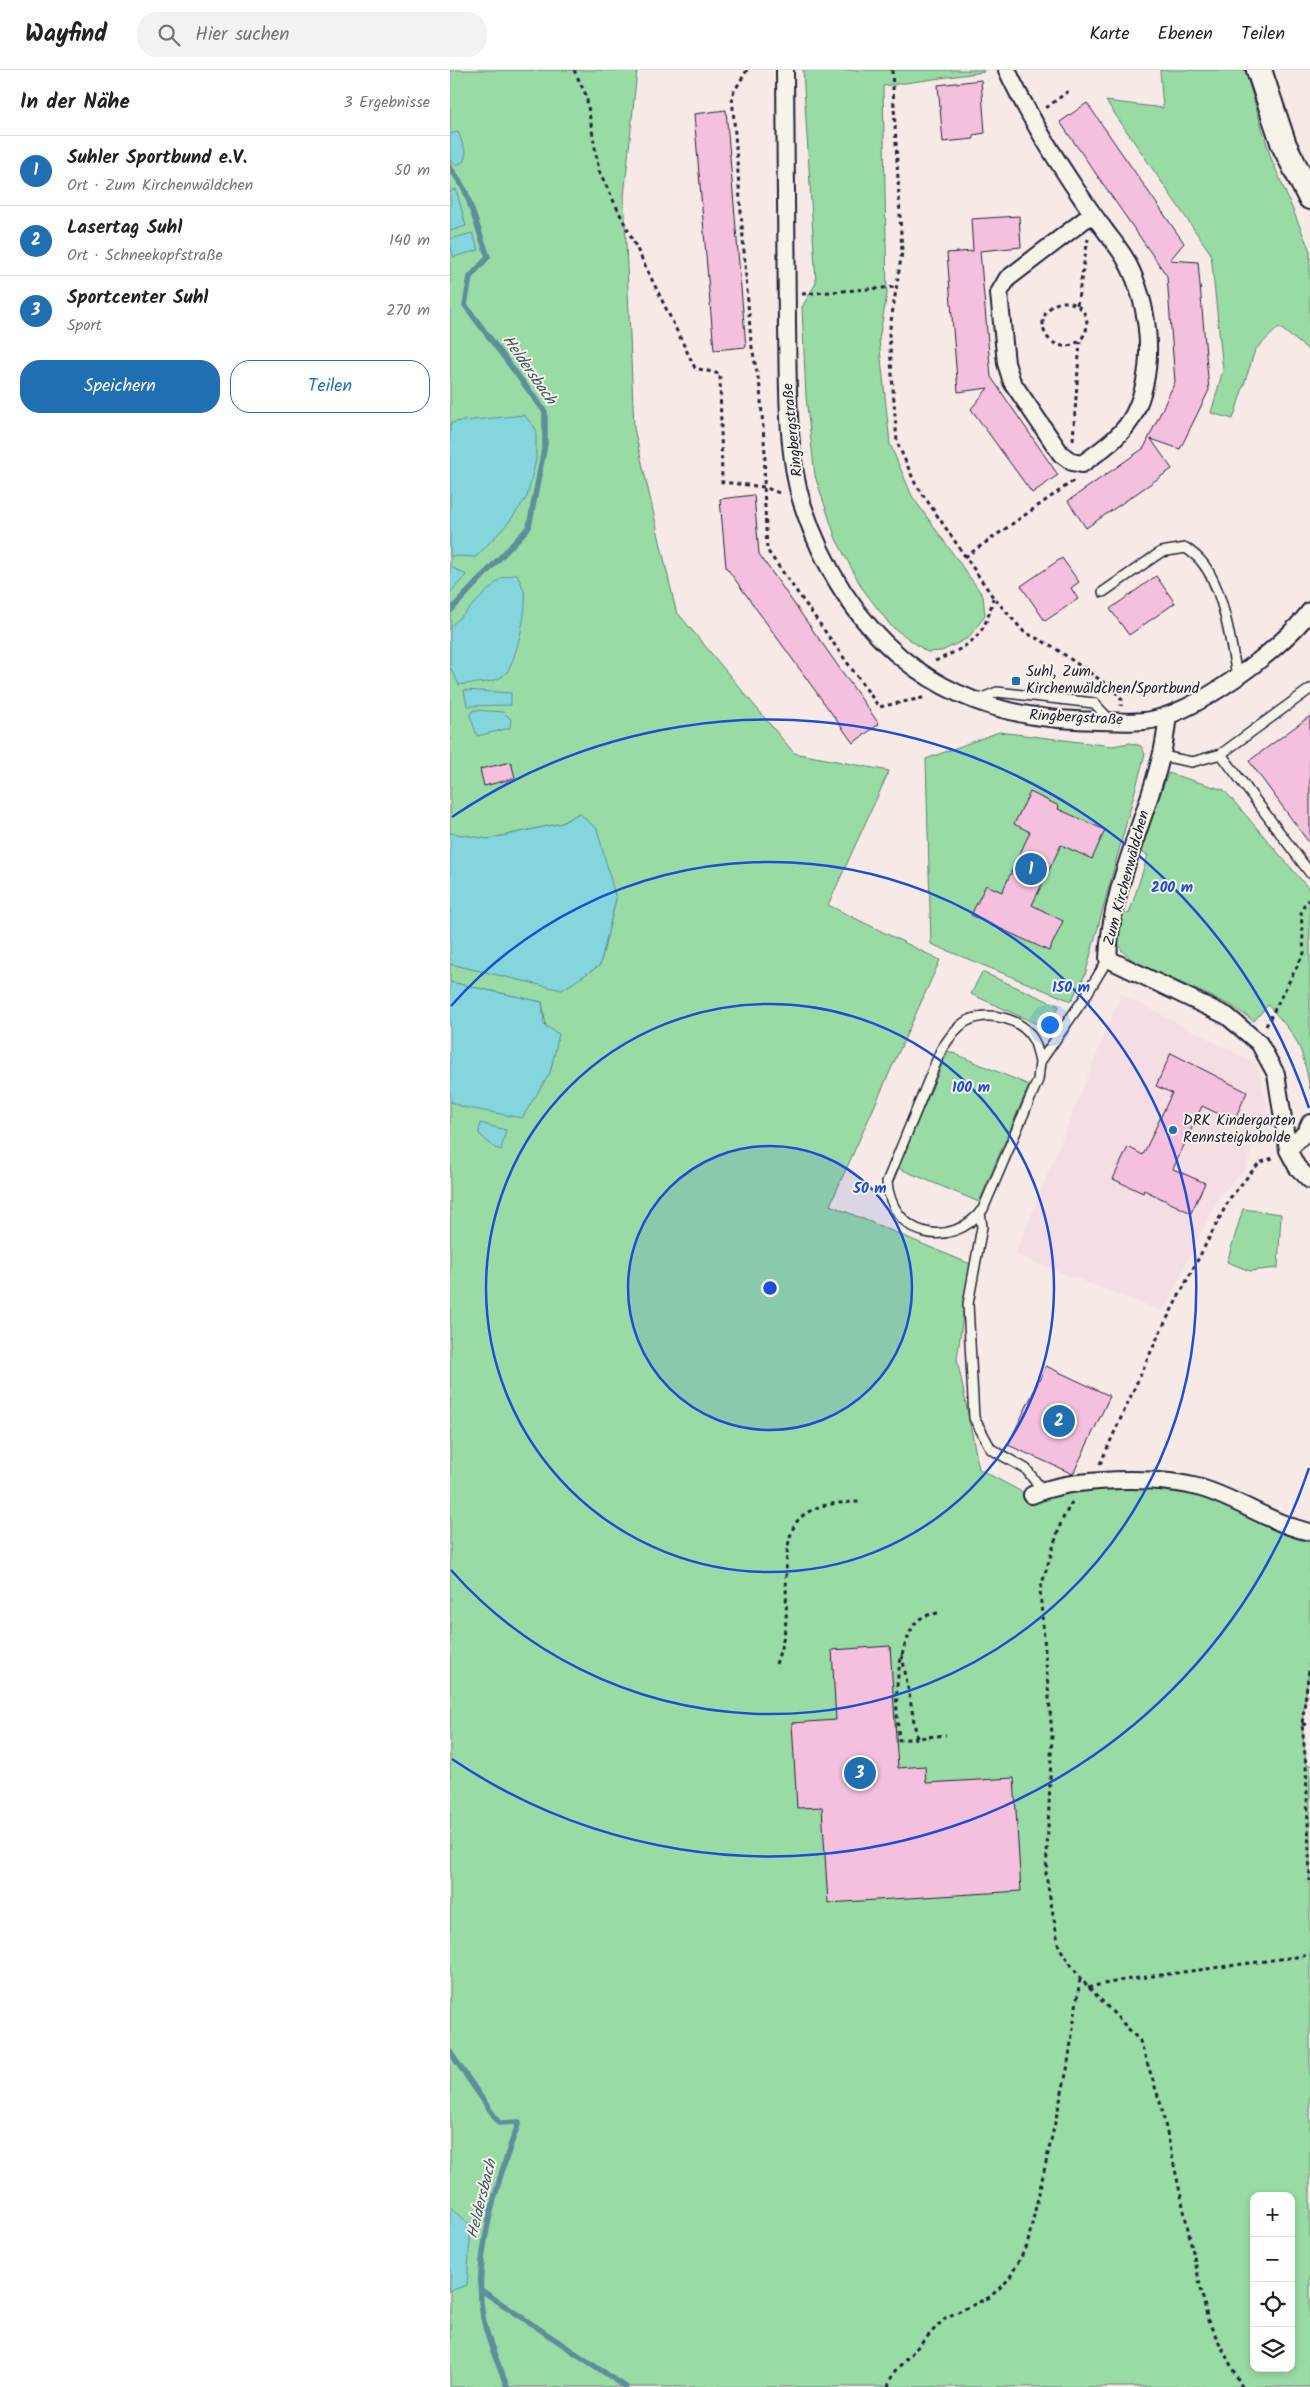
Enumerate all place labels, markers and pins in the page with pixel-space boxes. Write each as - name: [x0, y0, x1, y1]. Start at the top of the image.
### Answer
- place label: Suhl, Zum Kirchenwäldchen/Sportbund: [1026, 660, 1200, 701]
- marker: Suhl, Zum Kirchenwäldchen/Sportbund: [1010, 675, 1022, 687]
- pin: 1: [1015, 850, 1047, 888]
- place label: DRK Kindergarten Rennsteigkobolde: [1183, 1109, 1296, 1150]
- marker: DRK Kindergarten Rennsteigkobolde: [1167, 1124, 1179, 1136]
- centre of rings: [761, 1279, 779, 1297]
- pin: 2: [1043, 1402, 1075, 1440]
- pin: 3: [844, 1754, 876, 1792]

